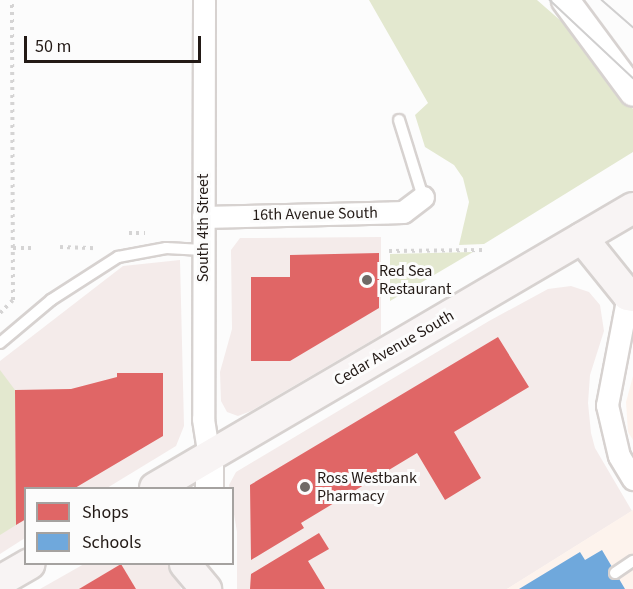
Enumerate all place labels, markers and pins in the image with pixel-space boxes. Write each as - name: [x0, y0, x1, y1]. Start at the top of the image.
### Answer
- place label: Red Sea Restaurant: [379, 261, 451, 299]
- marker: Red Sea Restaurant: [360, 273, 374, 287]
- place label: Ross Westbank Pharmacy: [317, 468, 417, 506]
- marker: Ross Westbank Pharmacy: [298, 480, 312, 494]

